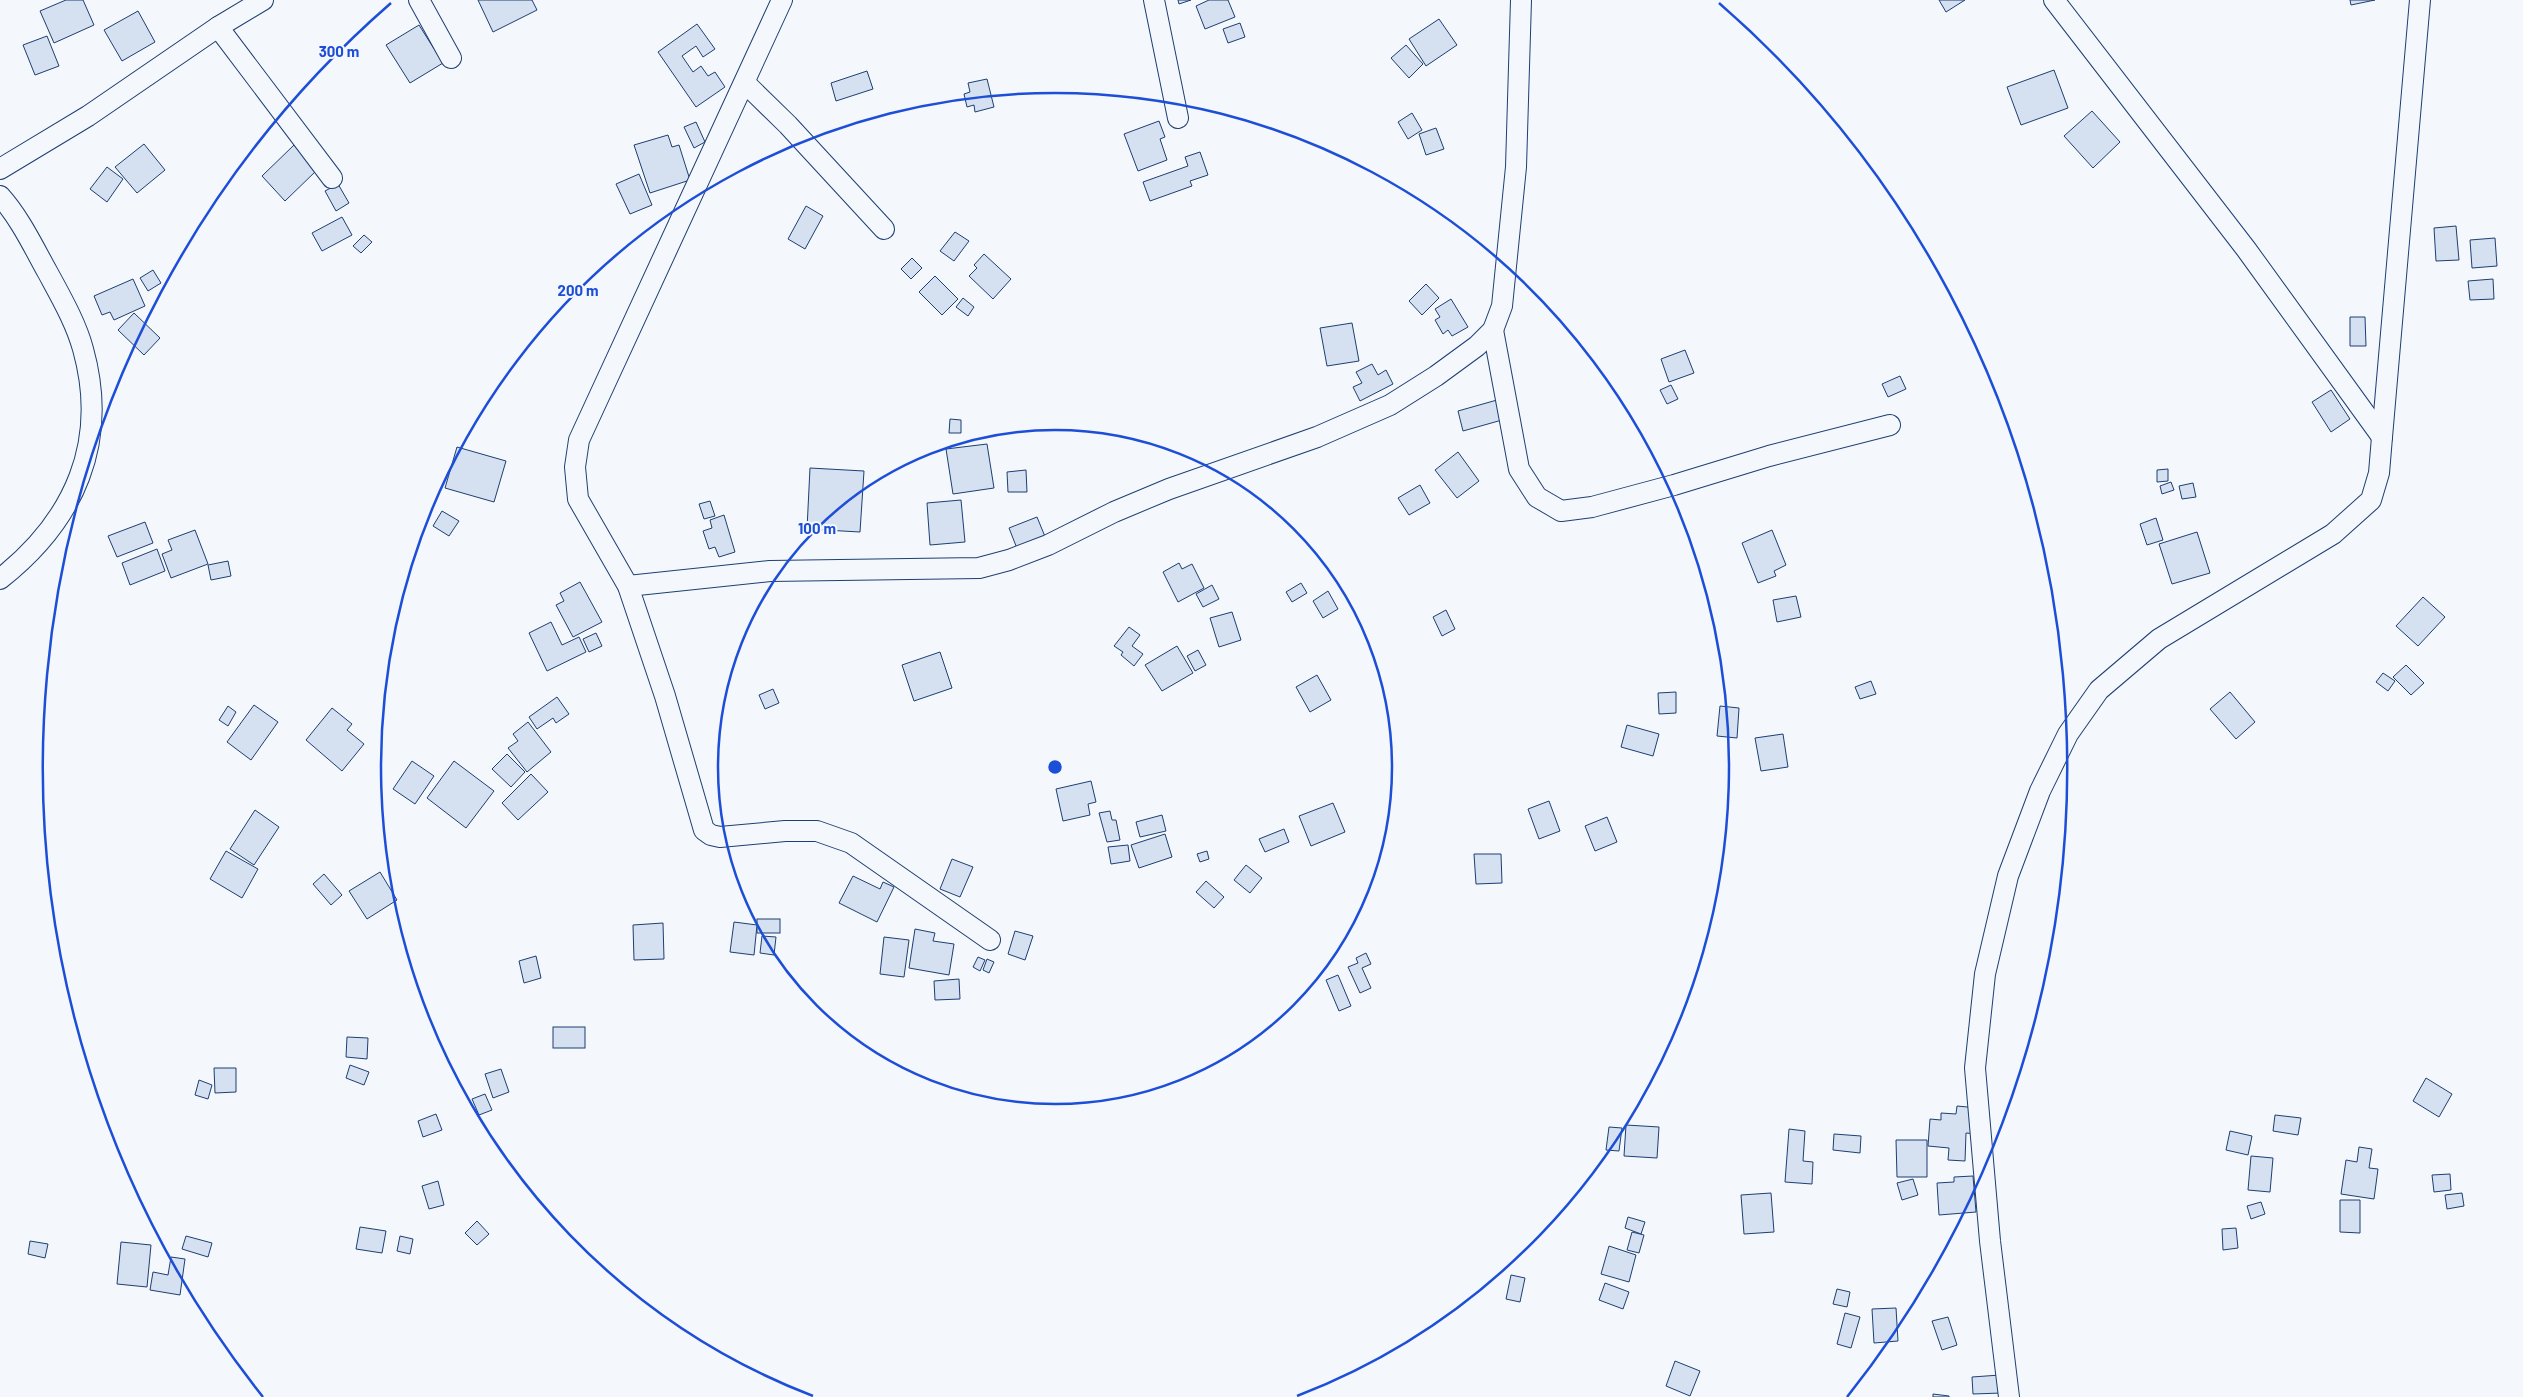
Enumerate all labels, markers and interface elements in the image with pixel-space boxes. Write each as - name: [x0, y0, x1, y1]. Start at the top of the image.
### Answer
- text: 300 m: [319, 42, 359, 60]
- text: 200 m: [557, 281, 599, 299]
- text: 100 m: [798, 519, 836, 537]
- centre of rings: [1046, 758, 1064, 776]

